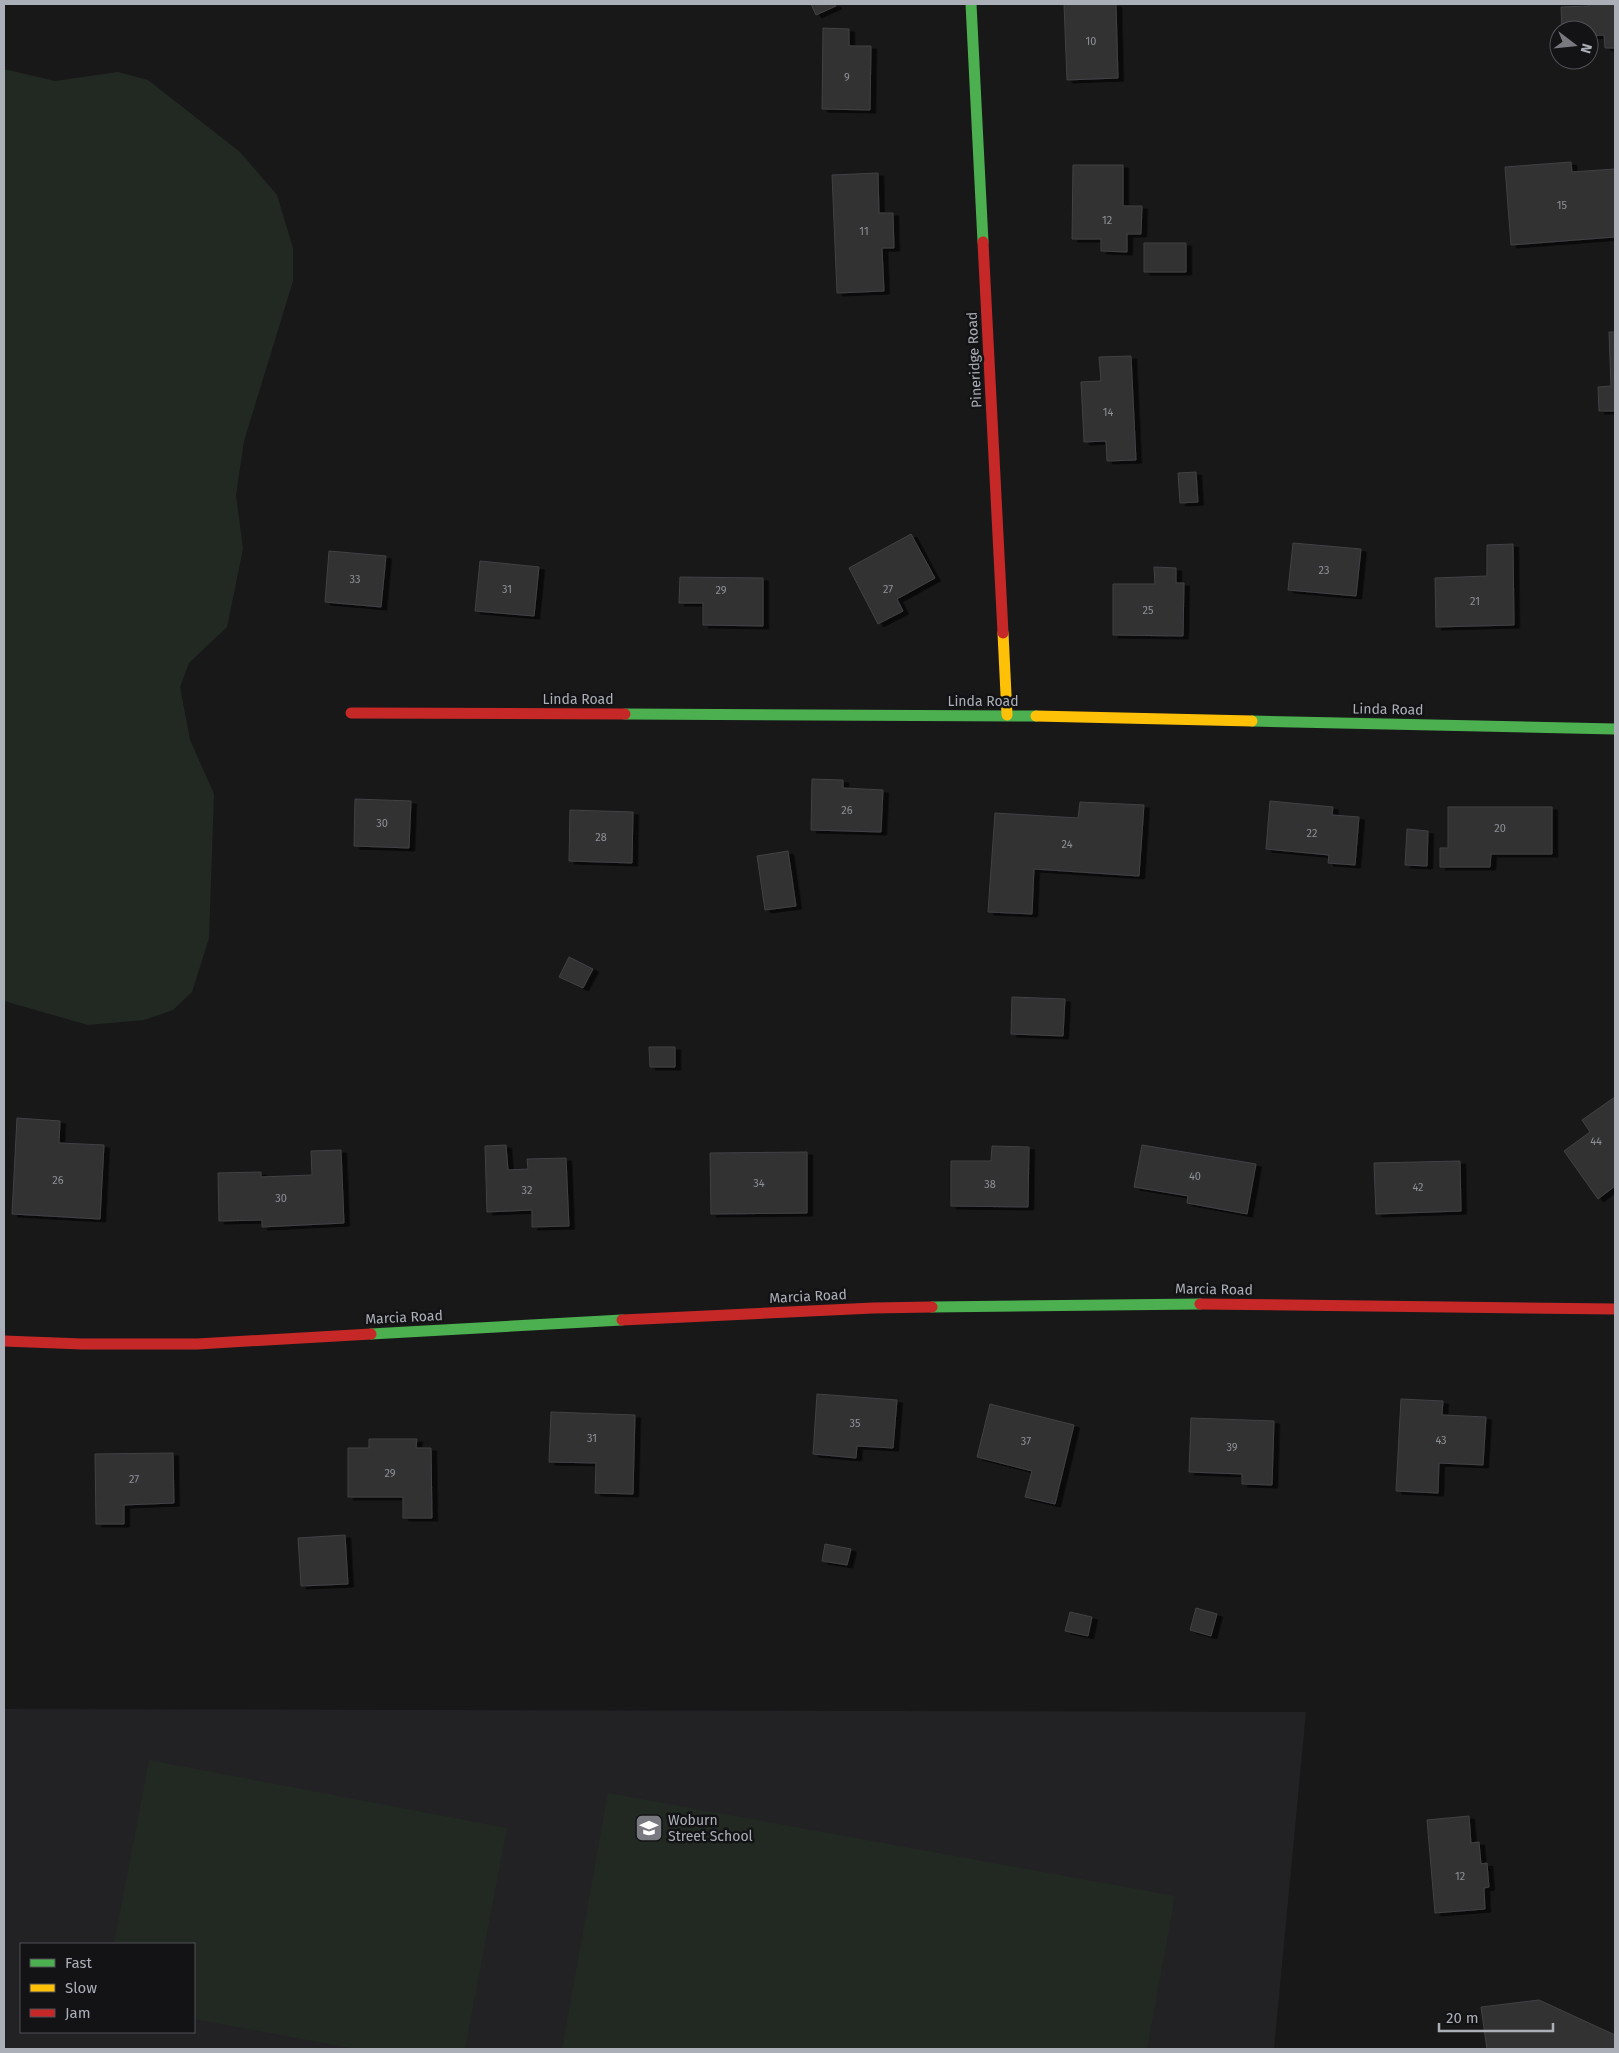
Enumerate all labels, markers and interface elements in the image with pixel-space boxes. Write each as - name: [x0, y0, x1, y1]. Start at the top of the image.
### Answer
- north arrow: [1549, 20, 1599, 70]
- house number: 10: [1086, 35, 1096, 48]
- text: N: [1577, 42, 1595, 55]
- house number: 9: [844, 71, 850, 84]
- house number: 15: [1557, 199, 1568, 212]
- house number: 12: [1102, 214, 1112, 227]
- house number: 11: [859, 225, 869, 238]
- street label: Pineridge Road: [963, 311, 986, 409]
- house number: 14: [1103, 406, 1113, 419]
- house number: 23: [1319, 564, 1329, 577]
- house number: 33: [350, 573, 360, 586]
- house number: 31: [502, 583, 512, 596]
- house number: 27: [883, 583, 893, 596]
- house number: 29: [715, 584, 727, 597]
- house number: 21: [1470, 595, 1480, 608]
- house number: 25: [1143, 604, 1154, 617]
- street label: Linda Road: [542, 691, 614, 708]
- street label: Linda Road: [947, 693, 1019, 710]
- street label: Linda Road: [1352, 700, 1424, 719]
- house number: 26: [841, 804, 853, 817]
- house number: 30: [376, 817, 388, 830]
- house number: 20: [1494, 822, 1506, 835]
- house number: 22: [1307, 827, 1317, 840]
- house number: 28: [595, 831, 607, 844]
- house number: 24: [1062, 838, 1073, 851]
- house number: 44: [1590, 1135, 1602, 1148]
- house number: 40: [1189, 1170, 1201, 1183]
- house number: 26: [52, 1174, 64, 1187]
- house number: 34: [753, 1177, 765, 1190]
- house number: 38: [984, 1178, 996, 1191]
- house number: 42: [1412, 1181, 1424, 1194]
- house number: 32: [522, 1184, 532, 1197]
- house number: 30: [275, 1192, 287, 1205]
- street label: Marcia Road: [1175, 1280, 1253, 1299]
- street label: Marcia Road: [769, 1286, 847, 1307]
- street label: Marcia Road: [365, 1307, 443, 1328]
- house number: 35: [850, 1417, 861, 1430]
- house number: 31: [587, 1432, 597, 1445]
- house number: 43: [1435, 1434, 1447, 1447]
- house number: 37: [1021, 1435, 1031, 1448]
- house number: 39: [1226, 1441, 1238, 1454]
- house number: 29: [384, 1467, 396, 1480]
- house number: 27: [129, 1473, 139, 1486]
- place label: Woburn Street School: [668, 1812, 753, 1845]
- school or university icon: Woburn Street School: [634, 1813, 664, 1843]
- house number: 12: [1455, 1870, 1465, 1883]
- legend: [20, 1943, 195, 2033]
- text: Fast: [65, 1954, 92, 1972]
- text: Slow: [65, 1979, 97, 1997]
- scale bar: [1439, 2000, 1553, 2032]
- text: Jam: [65, 2004, 91, 2022]
- text: 20 m: [1446, 2009, 1479, 2027]

